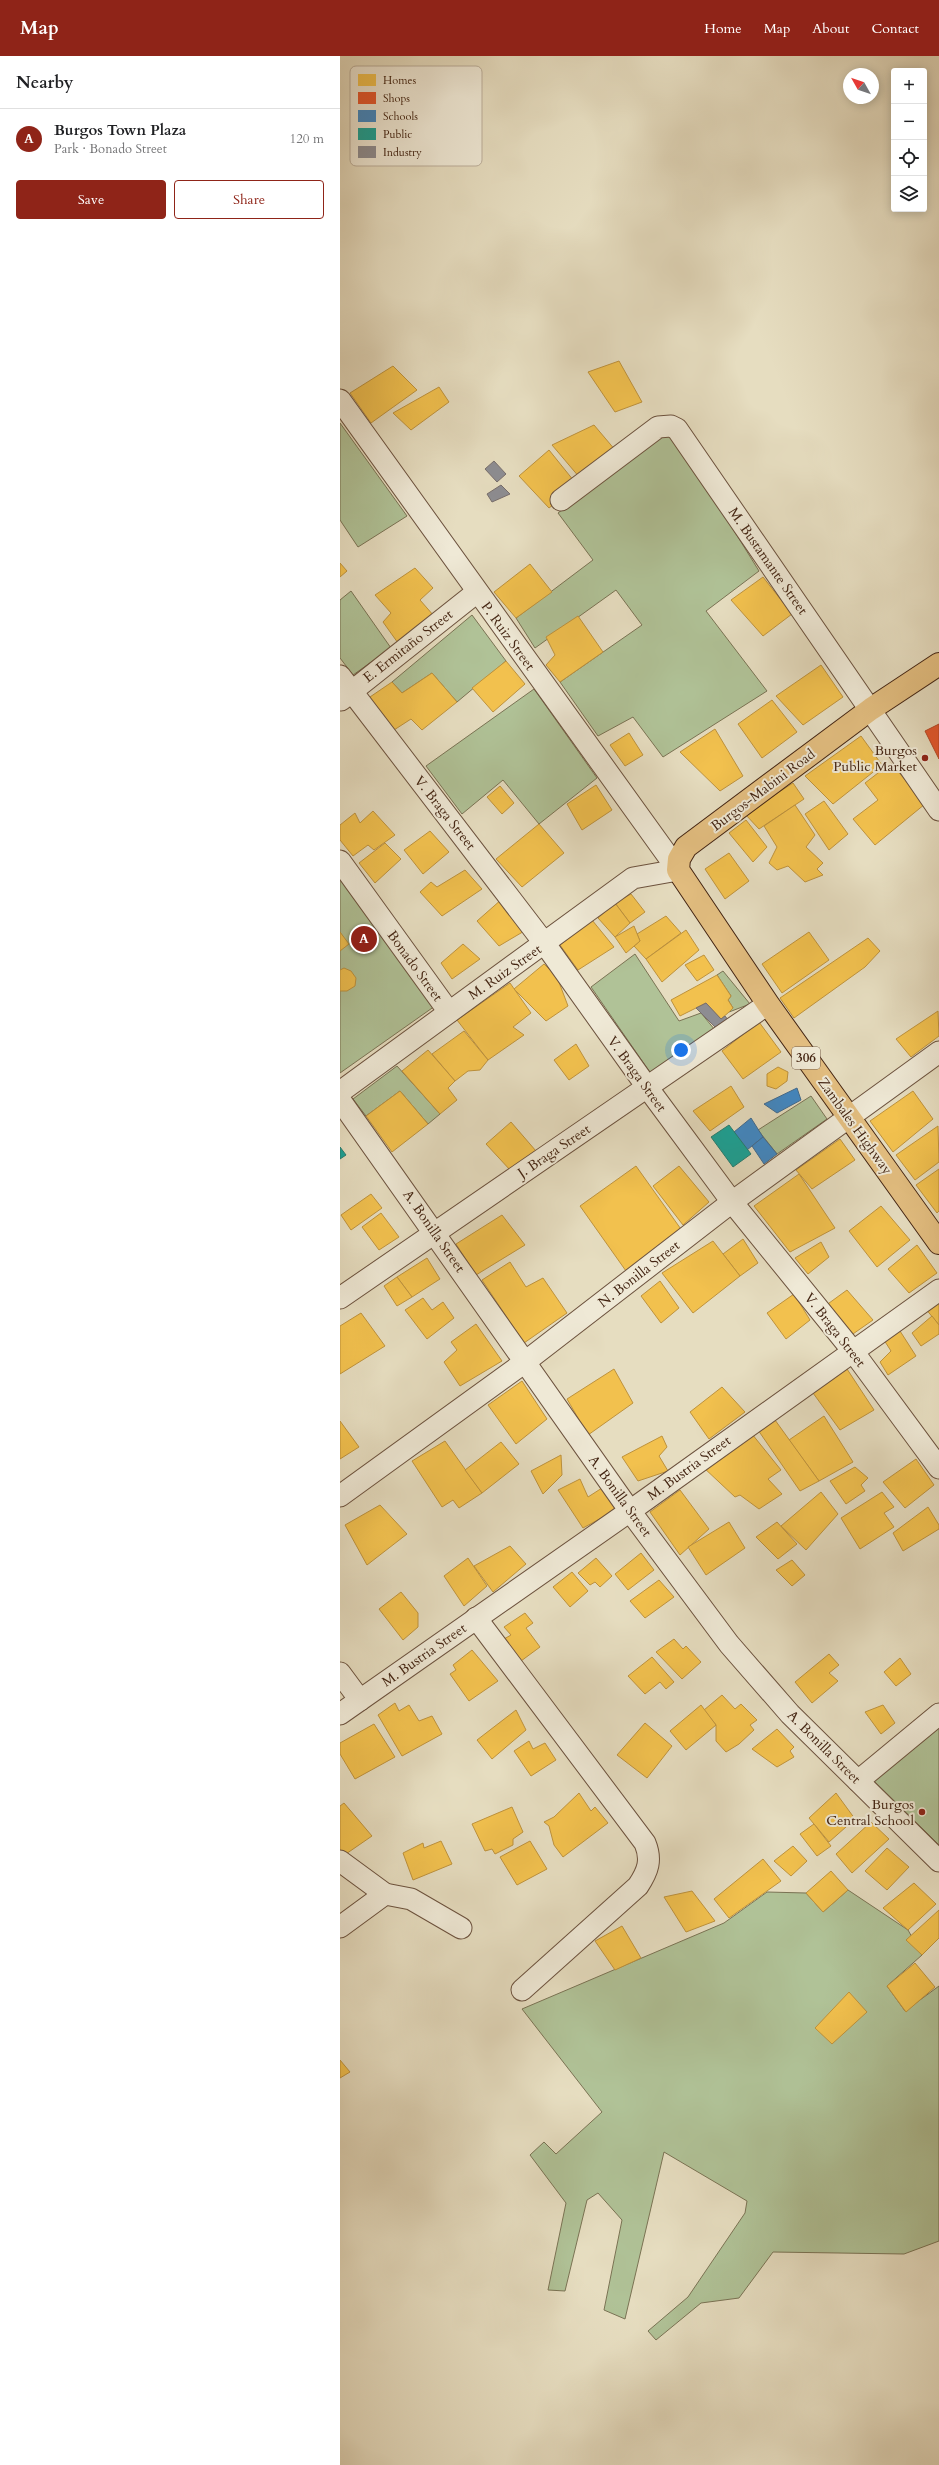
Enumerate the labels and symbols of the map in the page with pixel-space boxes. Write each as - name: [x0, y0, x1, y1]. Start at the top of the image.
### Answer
- legend: [350, 66, 482, 166]
- north arrow: [843, 68, 879, 104]
- text: Homes: [383, 73, 416, 88]
- text: Shops: [383, 91, 410, 106]
- text: Schools: [383, 109, 418, 124]
- text: Public: [383, 127, 412, 142]
- text: Industry: [383, 145, 422, 160]
- street label: M. Bustamante Street: [724, 504, 813, 619]
- street label: P. Ruiz Street: [477, 598, 540, 675]
- street label: E. Ermitaño Street: [359, 605, 457, 687]
- place label: Burgos Public Market: [833, 741, 918, 776]
- street label: Burgos-Mabini Road: [707, 744, 819, 835]
- marker: Burgos Public Market: [920, 753, 930, 763]
- street label: V. Braga Street: [410, 772, 480, 855]
- pin: A: [351, 924, 377, 954]
- street label: Bonado Street: [383, 927, 448, 1006]
- street label: M. Ruiz Street: [465, 939, 546, 1004]
- street label: V. Braga Street: [603, 1032, 671, 1116]
- your location: [671, 1040, 691, 1060]
- road number: 306: [792, 1047, 820, 1069]
- street label: Zambales Highway: [813, 1074, 897, 1179]
- street label: J. Braga Street: [512, 1119, 595, 1183]
- street label: A. Bonilla Street: [398, 1186, 470, 1277]
- street label: N. Bonilla Street: [594, 1236, 684, 1312]
- street label: V. Braga Street: [800, 1289, 870, 1372]
- street label: M. Bustria Street: [643, 1431, 735, 1505]
- street label: A. Bonilla Street: [584, 1451, 656, 1541]
- street label: M. Bustria Street: [378, 1618, 471, 1691]
- street label: A. Bonilla Street: [783, 1706, 865, 1788]
- place label: Burgos Central School: [826, 1795, 914, 1830]
- marker: Burgos Central School: [917, 1807, 927, 1817]

